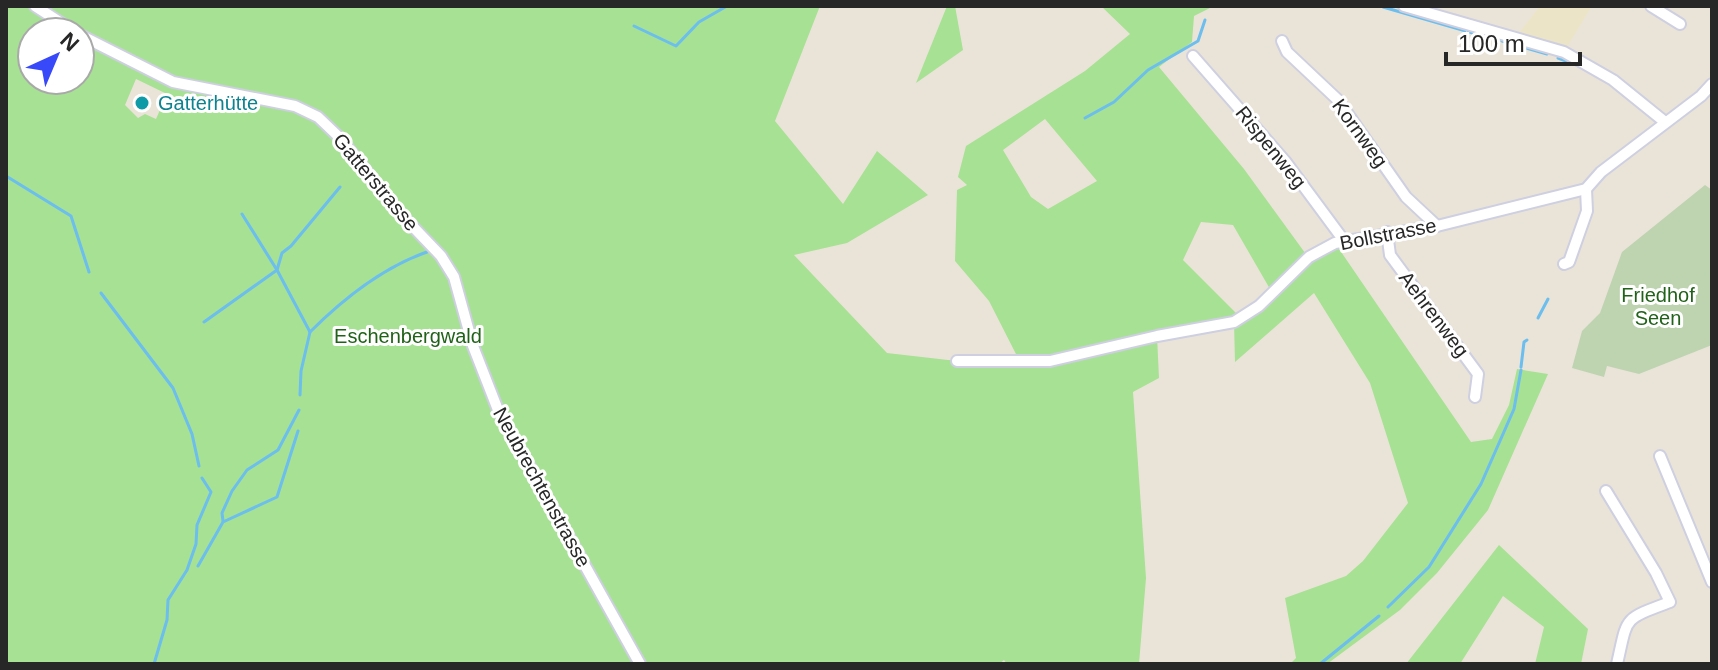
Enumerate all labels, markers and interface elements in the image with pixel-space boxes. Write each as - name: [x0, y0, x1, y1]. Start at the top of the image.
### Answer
- north arrow: [16, 16, 96, 96]
- scale bar: [1446, 16, 1580, 66]
- text: N: [55, 27, 84, 56]
- text: 100 m: [1458, 30, 1525, 57]
- place label: Gatterhütte: [158, 92, 258, 114]
- marker: Gatterhütte: [133, 94, 151, 112]
- street label: Kornweg: [1328, 95, 1392, 171]
- street label: Rispenweg: [1231, 102, 1311, 192]
- street label: Gatterstrasse: [329, 129, 423, 235]
- street label: Bollstrasse: [1338, 214, 1438, 254]
- street label: Aehrenweg: [1395, 267, 1473, 361]
- park label: Friedhof Seen: [1621, 284, 1695, 329]
- park label: Eschenbergwald: [334, 325, 482, 347]
- street label: Neubrechtenstrasse: [489, 403, 595, 571]

